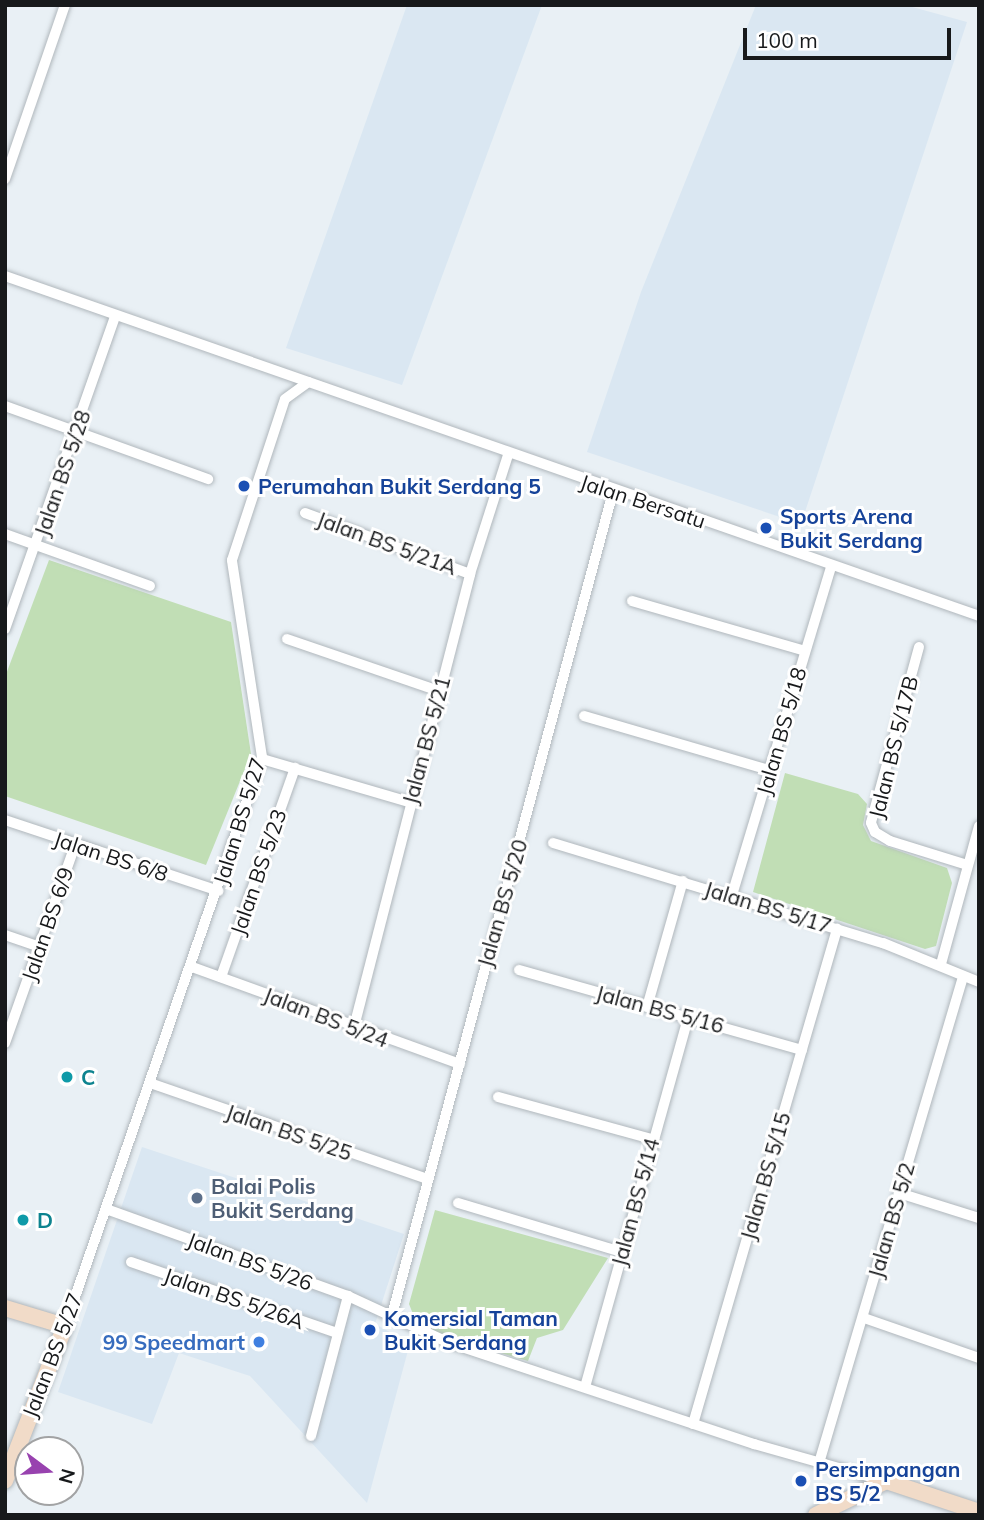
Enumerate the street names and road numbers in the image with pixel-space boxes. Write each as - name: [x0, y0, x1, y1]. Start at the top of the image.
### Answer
- street label: Jalan BS 5/28: [29, 407, 95, 539]
- street label: Jalan Bersatu: [577, 469, 709, 533]
- street label: Jalan BS 5/21A: [314, 506, 460, 580]
- street label: Jalan BS 5/18: [751, 664, 811, 798]
- street label: Jalan BS 5/21: [397, 673, 455, 807]
- street label: Jalan BS 5/17B: [863, 673, 923, 821]
- street label: Jalan BS 5/27: [208, 754, 270, 888]
- street label: Jalan BS 5/23: [225, 806, 291, 938]
- street label: Jalan BS 6/8: [51, 826, 171, 886]
- street label: Jalan BS 5/20: [472, 836, 532, 970]
- street label: Jalan BS 6/9: [16, 864, 78, 984]
- street label: Jalan BS 5/17: [701, 876, 835, 938]
- street label: Jalan BS 5/16: [593, 980, 727, 1038]
- street label: Jalan BS 5/24: [260, 982, 392, 1052]
- street label: Jalan BS 5/25: [223, 1099, 355, 1165]
- street label: Jalan BS 5/15: [735, 1109, 795, 1243]
- street label: Jalan BS 5/14: [606, 1135, 664, 1269]
- street label: Jalan BS 5/2: [862, 1159, 920, 1281]
- street label: Jalan BS 5/26: [184, 1227, 316, 1295]
- street label: Jalan BS 5/26A: [160, 1262, 308, 1334]
- street label: Jalan BS 5/27: [17, 1289, 87, 1421]

